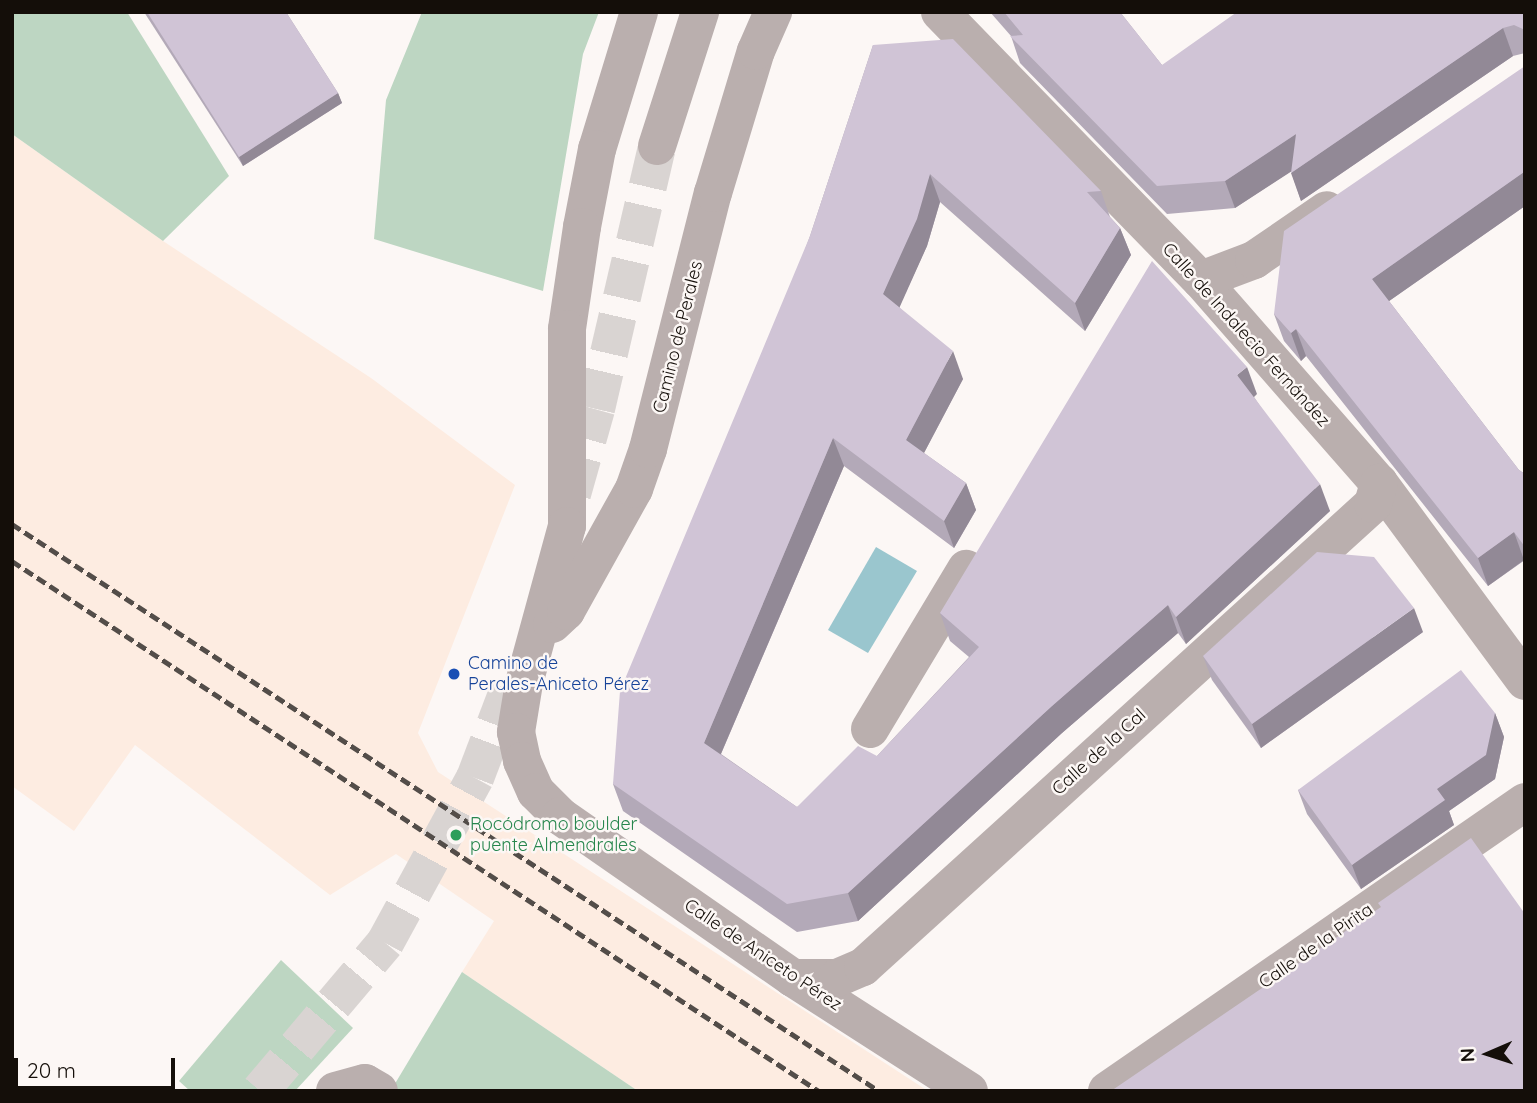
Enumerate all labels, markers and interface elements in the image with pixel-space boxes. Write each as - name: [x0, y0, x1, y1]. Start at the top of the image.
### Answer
- street label: Calle de Indalecio Fernández: [1158, 239, 1334, 431]
- street label: Camino de Perales: [649, 259, 707, 415]
- place label: Camino de Perales-Aniceto Pérez: [468, 653, 649, 696]
- marker: Camino de Perales-Aniceto Pérez: [446, 666, 462, 682]
- street label: Calle de la Cal: [1048, 704, 1150, 800]
- place label: Rocódromo boulder puente Almendrales: [470, 814, 638, 856]
- marker: Rocódromo boulder puente Almendrales: [448, 827, 464, 843]
- street label: Calle de Aniceto Pérez: [680, 894, 846, 1016]
- street label: Calle de la Pirita: [1255, 899, 1377, 993]
- north arrow: [1453, 1019, 1523, 1089]
- scale bar: [18, 1044, 178, 1088]
- text: N: [1455, 1047, 1479, 1063]
- text: 20 m: [27, 1057, 76, 1083]

